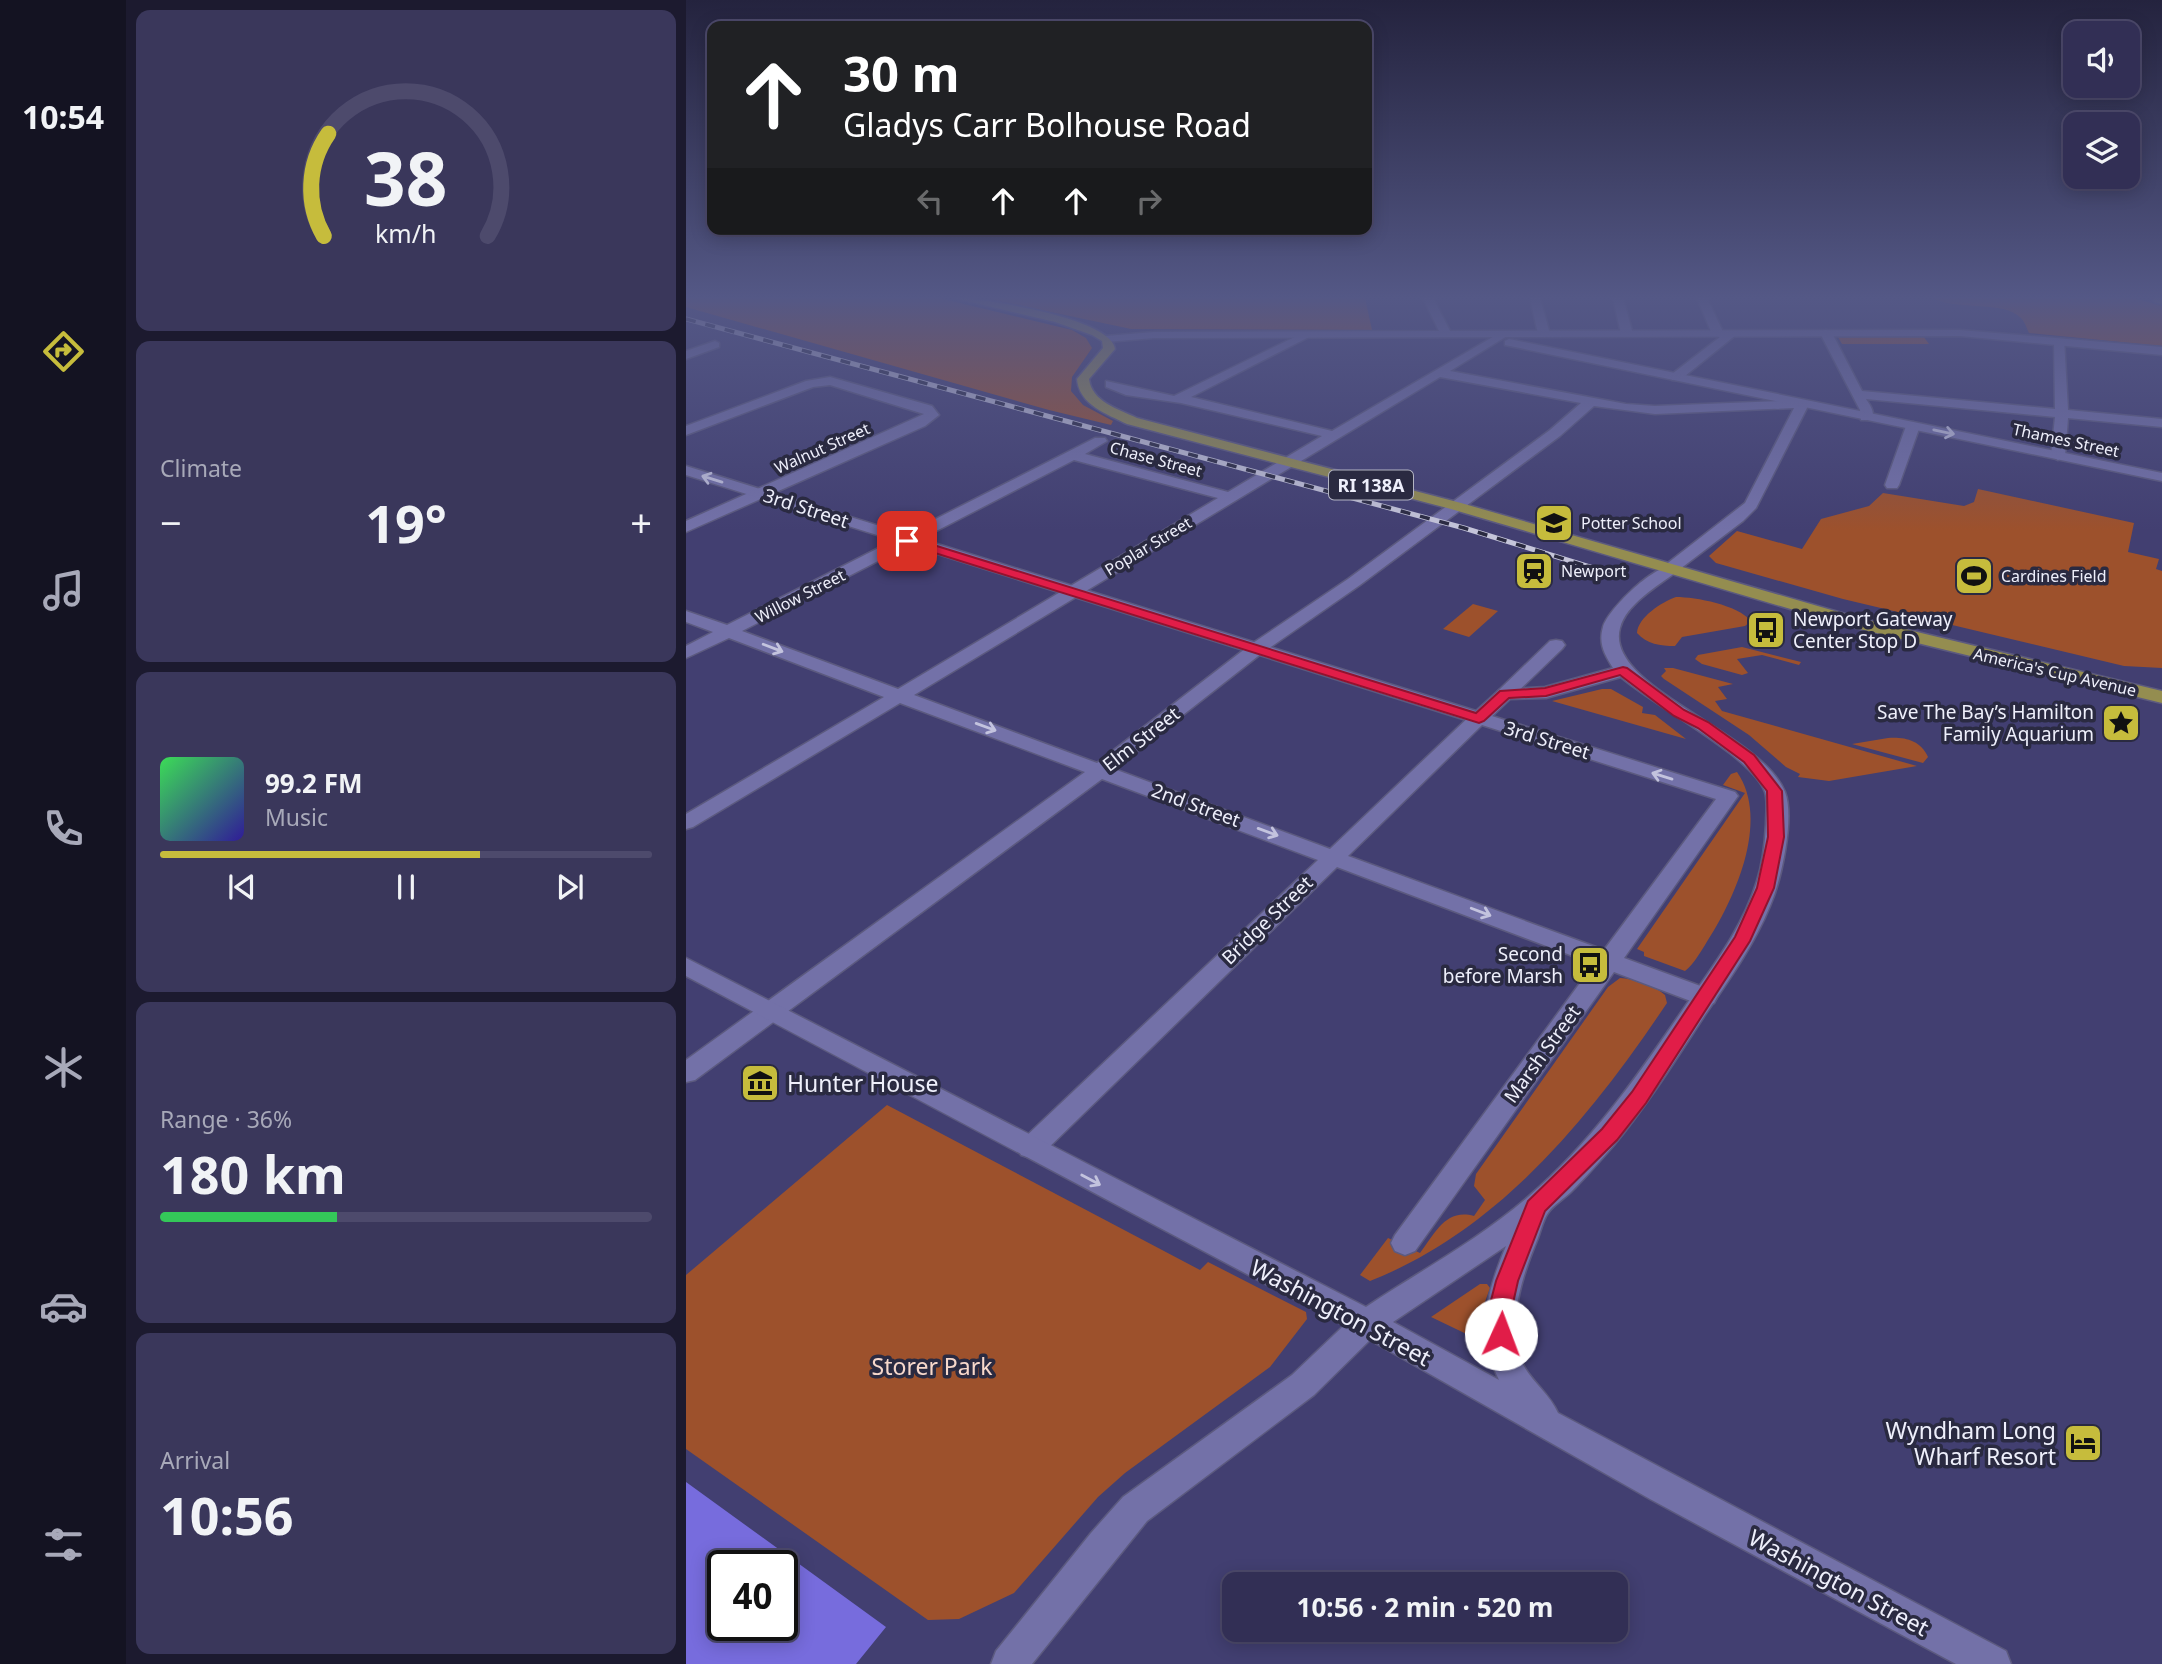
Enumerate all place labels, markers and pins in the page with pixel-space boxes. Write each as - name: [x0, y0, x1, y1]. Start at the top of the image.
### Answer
- school or university icon: Potter School: [1533, 502, 1575, 544]
- pin: [877, 511, 937, 571]
- place label: Potter School: [1581, 512, 1682, 534]
- station icon: Newport: [1513, 550, 1555, 592]
- sports icon: Cardines Field: [1953, 555, 1995, 597]
- place label: Newport: [1561, 560, 1627, 582]
- place label: Cardines Field: [2001, 565, 2107, 587]
- place label: Newport Gateway Center Stop D: [1793, 606, 1953, 654]
- bus stop icon: Newport Gateway Center Stop D: [1745, 609, 1787, 651]
- place label: Save The Bay’s Hamilton Family Aquarium: [1877, 699, 2094, 747]
- place icon: Save The Bay’s Hamilton Family Aquarium: [2100, 702, 2142, 744]
- place label: Second before Marsh: [1443, 941, 1563, 989]
- bus stop icon: Second before Marsh: [1569, 944, 1611, 986]
- museum icon: Hunter House: [739, 1062, 781, 1104]
- place label: Hunter House: [787, 1067, 938, 1099]
- place label: Wyndham Long Wharf Resort: [1886, 1414, 2056, 1472]
- hotel icon: Wyndham Long Wharf Resort: [2062, 1422, 2104, 1464]

